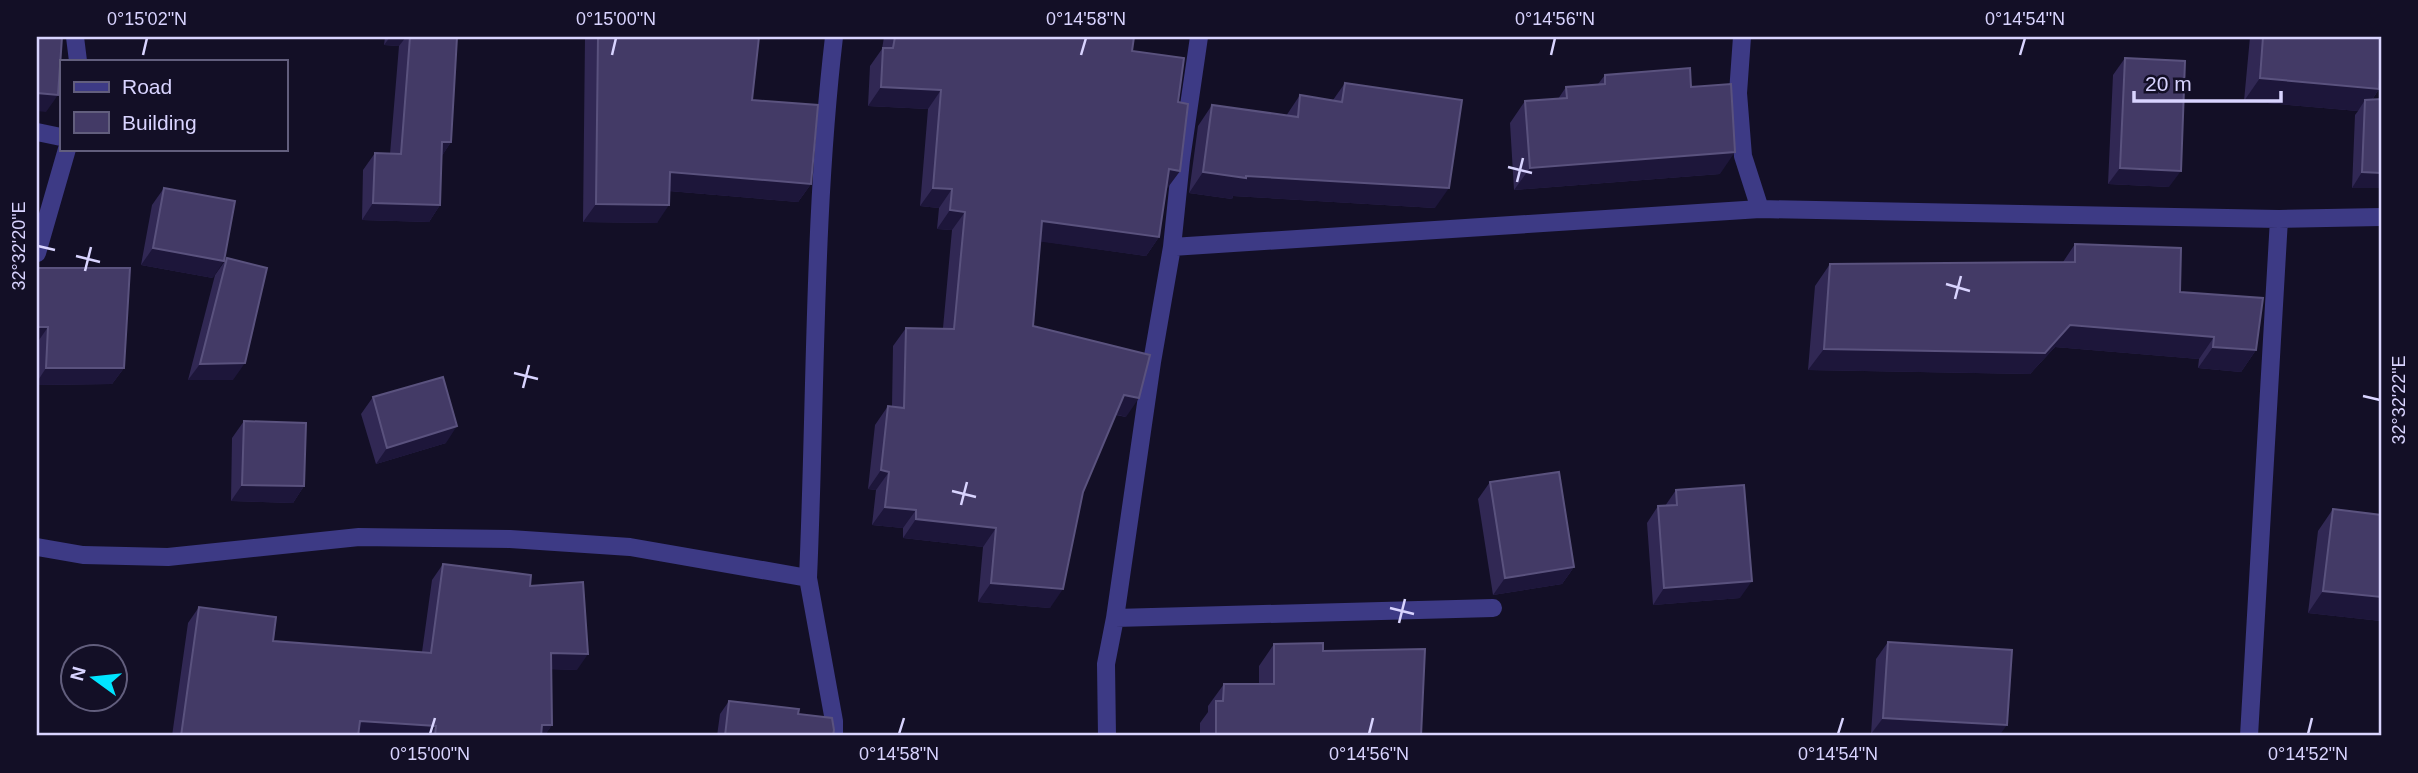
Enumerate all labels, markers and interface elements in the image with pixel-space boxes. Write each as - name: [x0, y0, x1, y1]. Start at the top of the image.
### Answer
- text: 0°15'02"N: [107, 9, 187, 29]
- text: 0°15'00"N: [576, 9, 656, 29]
- text: 0°14'58"N: [1046, 9, 1126, 29]
- text: 0°14'56"N: [1515, 9, 1595, 29]
- text: 0°14'54"N: [1985, 9, 2065, 29]
- legend: [60, 60, 287, 150]
- scale bar: [2134, 60, 2282, 104]
- text: 20 m: [2145, 72, 2192, 95]
- text: Road: [122, 75, 172, 98]
- text: Building: [122, 111, 197, 134]
- text: 32°32'20"E: [9, 201, 29, 291]
- text: 32°32'22"E: [2389, 355, 2409, 445]
- north arrow: [60, 644, 130, 714]
- text: N: [66, 664, 90, 683]
- text: 0°15'00"N: [390, 744, 470, 764]
- text: 0°14'58"N: [859, 744, 939, 764]
- text: 0°14'56"N: [1329, 744, 1409, 764]
- text: 0°14'54"N: [1798, 744, 1878, 764]
- text: 0°14'52"N: [2268, 744, 2348, 764]

